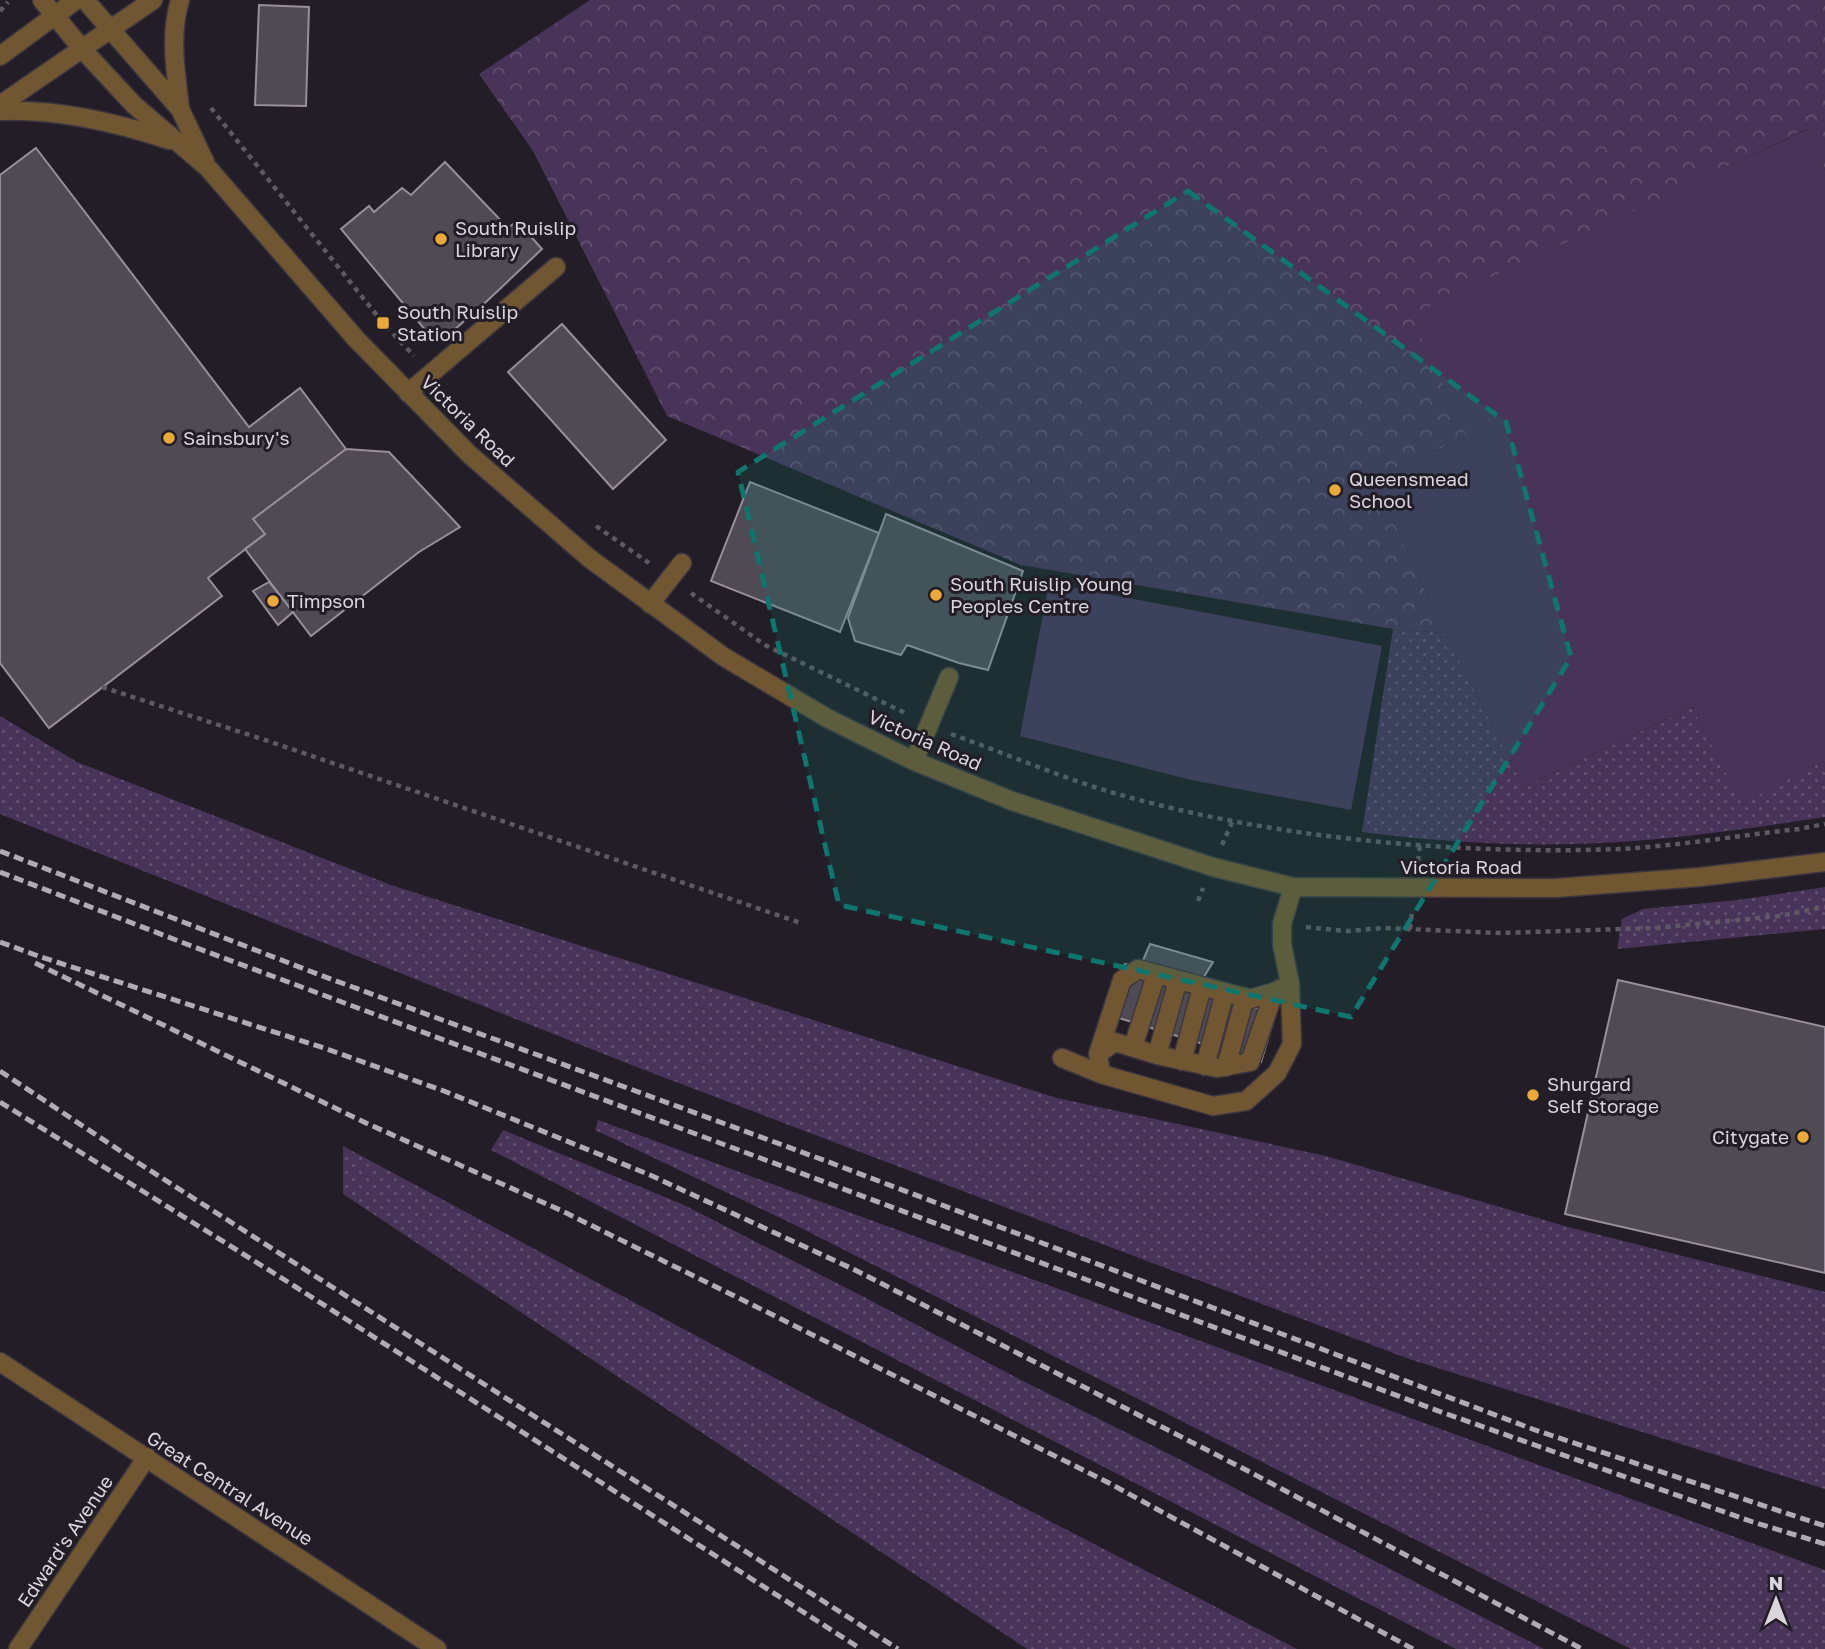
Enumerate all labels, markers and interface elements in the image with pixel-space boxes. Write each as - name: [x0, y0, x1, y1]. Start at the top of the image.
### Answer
- place label: South Ruislip Library: [455, 216, 576, 261]
- marker: South Ruislip Library: [433, 231, 449, 247]
- place label: South Ruislip Station: [397, 300, 518, 345]
- marker: South Ruislip Station: [375, 315, 391, 331]
- street label: Victoria Road: [417, 370, 520, 471]
- place label: Sainsbury's: [183, 426, 290, 449]
- marker: Sainsbury's: [161, 430, 177, 446]
- place label: Queensmead School: [1349, 467, 1469, 512]
- marker: Queensmead School: [1327, 482, 1343, 498]
- place label: South Ruislip Young Peoples Centre: [950, 572, 1133, 617]
- marker: South Ruislip Young Peoples Centre: [928, 587, 944, 603]
- place label: Timpson: [287, 589, 366, 612]
- marker: Timpson: [265, 593, 281, 609]
- street label: Victoria Road: [865, 704, 985, 775]
- street label: Victoria Road: [1400, 855, 1522, 878]
- place label: Shurgard Self Storage: [1547, 1072, 1659, 1117]
- marker: Shurgard Self Storage: [1525, 1087, 1541, 1103]
- place label: Citygate: [1712, 1125, 1789, 1148]
- marker: Citygate: [1795, 1129, 1811, 1145]
- street label: Great Central Avenue: [143, 1425, 318, 1550]
- street label: Edward's Avenue: [12, 1471, 117, 1611]
- north arrow: [1741, 1565, 1811, 1635]
- text: N: [1769, 1571, 1783, 1594]

